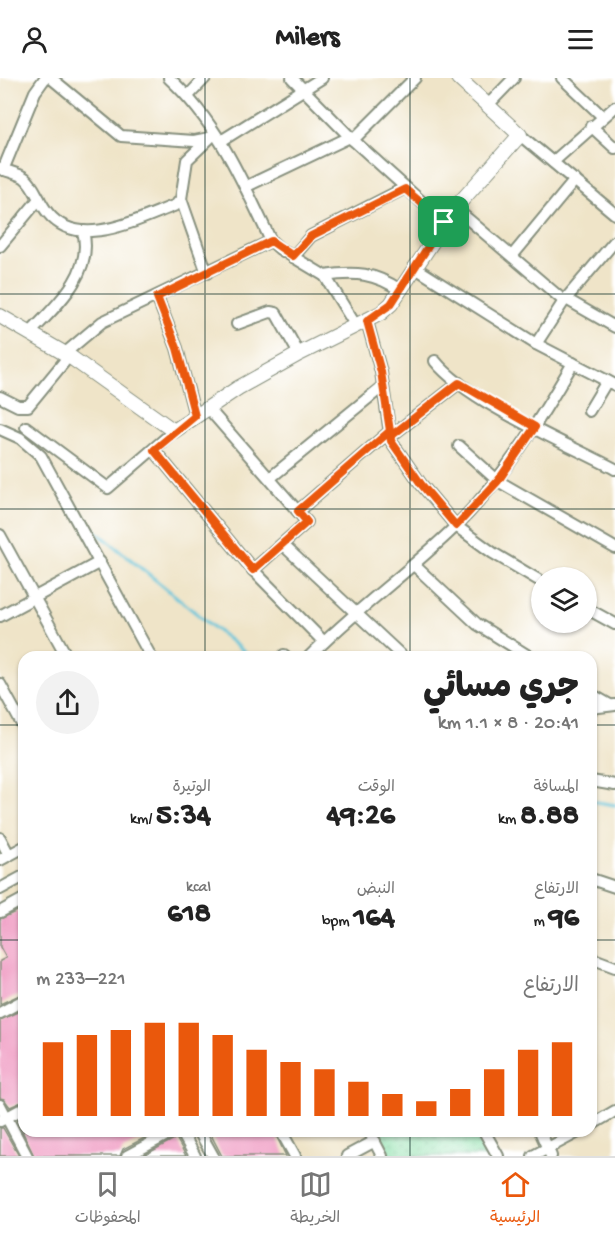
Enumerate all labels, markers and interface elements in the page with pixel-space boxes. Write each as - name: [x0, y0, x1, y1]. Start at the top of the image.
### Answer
- icon: person: [18, 23, 51, 56]
- text: Milers: [276, 23, 339, 55]
- icon: menu: [564, 23, 597, 56]
- pin: [418, 196, 469, 247]
- icon: arrive: [427, 205, 460, 238]
- map controls: [531, 567, 597, 633]
- button: layers: [531, 567, 597, 633]
- button: share: [36, 671, 99, 734]
- text: جري مسائي: [423, 671, 579, 709]
- text: 20:41 · 8 × 1.1 km: [438, 713, 579, 736]
- text: الوتيرة: [172, 779, 211, 798]
- text: الوقت: [358, 779, 395, 798]
- text: المسافة: [533, 779, 579, 798]
- text: 5:34: [156, 800, 211, 835]
- text: 49:26: [326, 800, 395, 835]
- text: 8.88: [520, 800, 579, 835]
- text: /km: [130, 811, 156, 830]
- text: km: [498, 811, 520, 830]
- text: kcal: [186, 879, 211, 898]
- text: النبض: [357, 881, 395, 900]
- text: الارتفاع: [534, 881, 579, 900]
- text: 618: [167, 898, 211, 933]
- text: 164: [353, 902, 395, 937]
- text: 96: [549, 902, 579, 937]
- text: bpm: [322, 913, 353, 932]
- text: m: [534, 913, 549, 932]
- text: 221–233 m: [36, 969, 125, 992]
- text: الارتفاع: [523, 976, 579, 999]
- tab: المحفوظات: [75, 1168, 141, 1231]
- tab: الخريطة: [290, 1168, 340, 1231]
- tab: الرئيسية: [490, 1168, 540, 1231]

